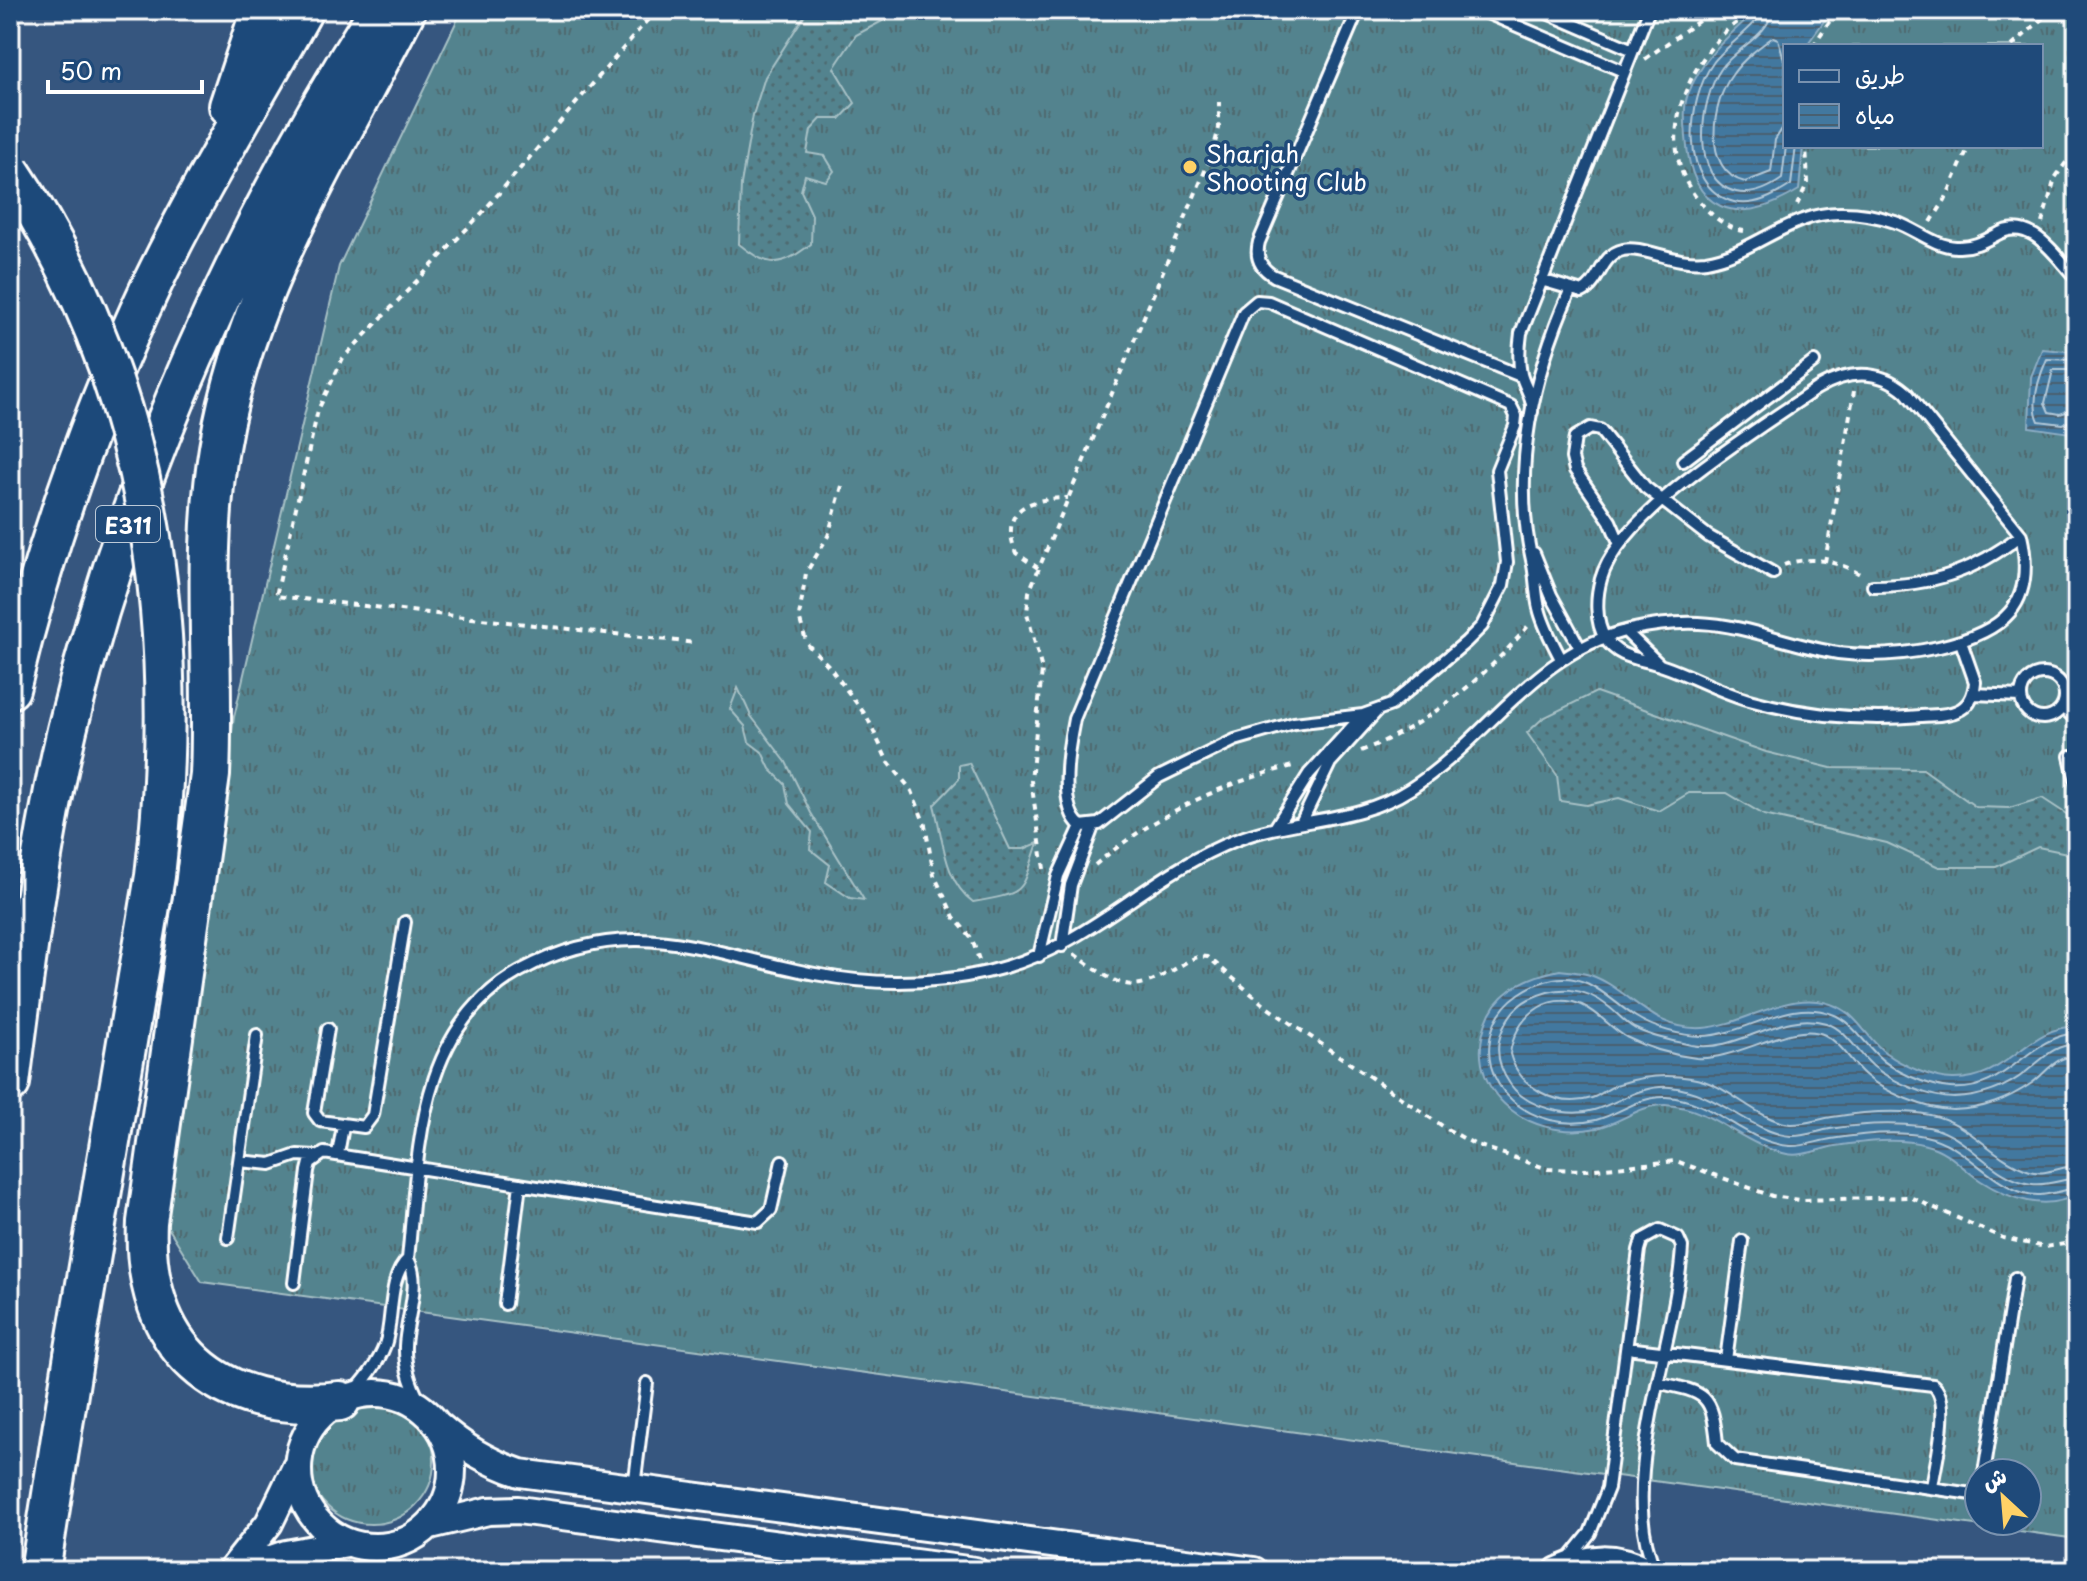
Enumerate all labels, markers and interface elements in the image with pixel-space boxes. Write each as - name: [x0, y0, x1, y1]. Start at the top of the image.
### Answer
- scale bar: [48, 44, 202, 94]
- legend: [1783, 44, 2043, 148]
- text: 50 m: [60, 52, 122, 88]
- text: طريق: [1855, 56, 1905, 92]
- text: مياه: [1855, 96, 1895, 132]
- place label: Sharjah Shooting Club: [1206, 135, 1367, 199]
- marker: Sharjah Shooting Club: [1181, 158, 1199, 176]
- road number: E311: [96, 506, 160, 542]
- north arrow: [1963, 1457, 2043, 1537]
- text: ش: [1975, 1458, 2012, 1498]

